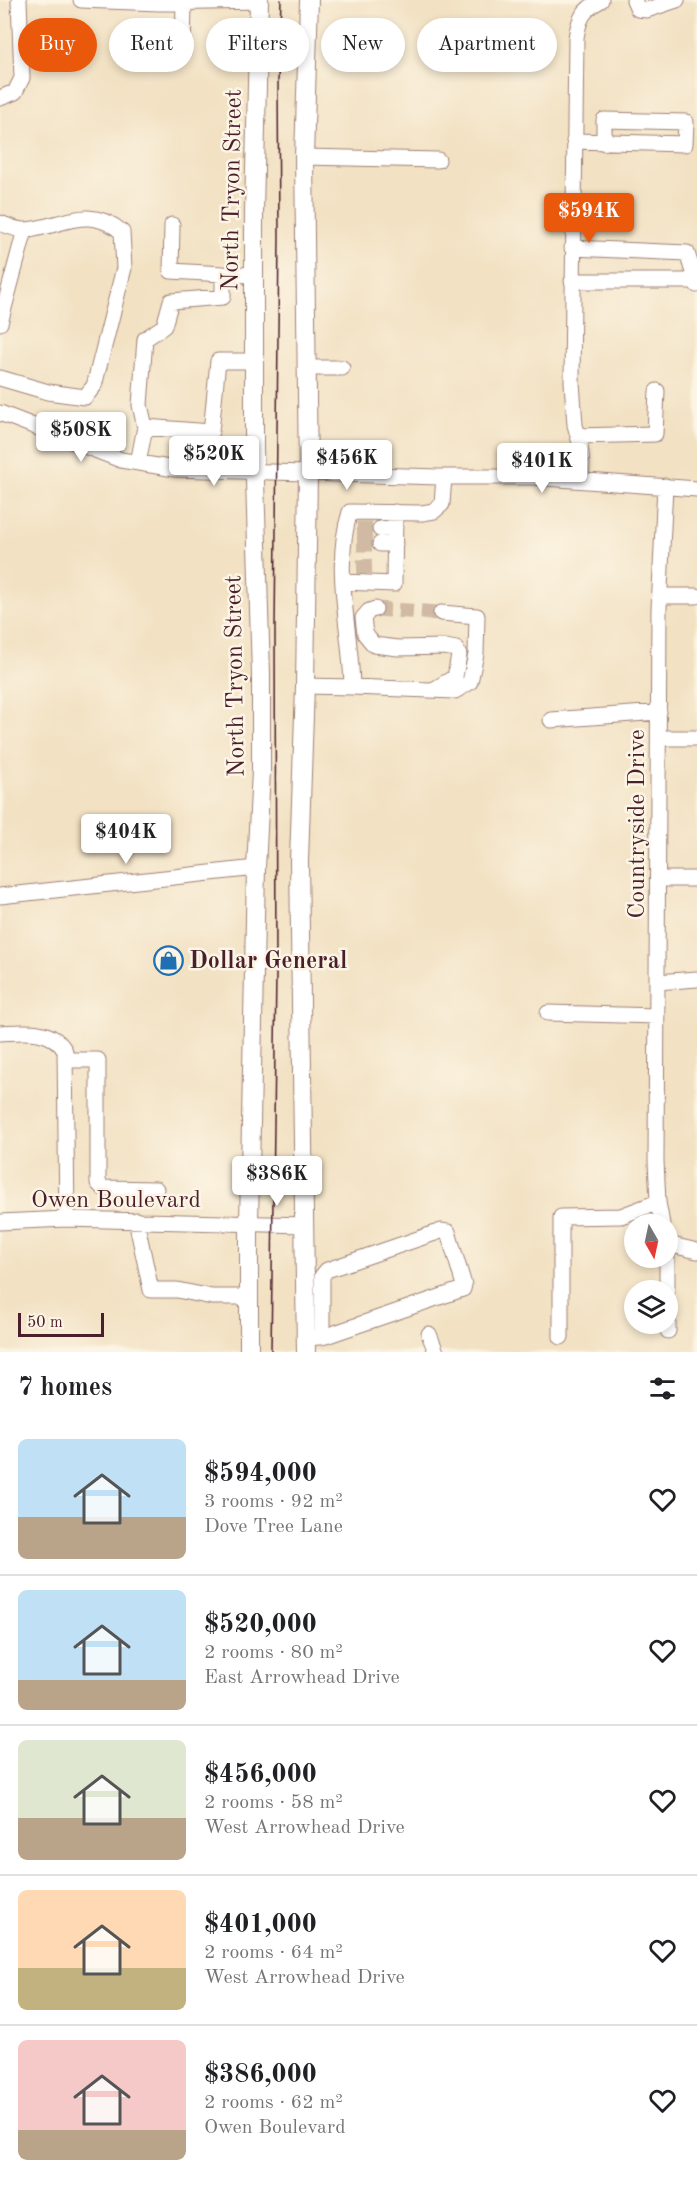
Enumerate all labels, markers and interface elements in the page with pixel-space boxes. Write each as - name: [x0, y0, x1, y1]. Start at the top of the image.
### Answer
- chip: Buy: [18, 18, 97, 72]
- chip: Rent: [109, 18, 194, 72]
- chip: Filters: [206, 18, 309, 72]
- chip: New: [321, 18, 405, 72]
- chip: Apartment: [417, 18, 557, 72]
- street label: North Tryon Street: [219, 89, 247, 291]
- pin: $594K: [547, 193, 631, 244]
- text: $594K: [558, 202, 620, 222]
- pin: $508K: [39, 412, 123, 463]
- text: $508K: [50, 421, 112, 441]
- pin: $520K: [172, 436, 256, 487]
- pin: $456K: [305, 440, 389, 491]
- pin: $401K: [500, 443, 584, 494]
- text: $520K: [183, 445, 245, 465]
- text: $456K: [316, 449, 378, 469]
- text: $401K: [511, 452, 573, 472]
- street label: North Tryon Street: [222, 575, 250, 777]
- street label: Countryside Drive: [626, 729, 650, 919]
- pin: $404K: [84, 814, 168, 865]
- text: $404K: [95, 823, 157, 843]
- shop icon: Dollar General: [152, 944, 184, 976]
- place label: Dollar General: [189, 950, 347, 974]
- pin: $386K: [235, 1156, 319, 1207]
- text: $386K: [246, 1165, 308, 1185]
- street label: Owen Boulevard: [31, 1189, 201, 1213]
- north arrow: [624, 1214, 678, 1268]
- map controls: [624, 1214, 678, 1334]
- button: layers: [624, 1280, 678, 1334]
- scale bar: [18, 1310, 104, 1338]
- text: 50 m: [27, 1315, 63, 1331]
- icon: filters: [646, 1372, 679, 1405]
- text: 7 homes: [18, 1375, 112, 1401]
- text: $594,000: [204, 1461, 317, 1487]
- icon: home: [66, 1463, 138, 1535]
- icon: heart: [646, 1483, 679, 1516]
- text: 3 rooms · 92 m²: [204, 1492, 343, 1512]
- text: Dove Tree Lane: [204, 1517, 343, 1537]
- text: $520,000: [204, 1612, 317, 1638]
- icon: home: [66, 1614, 138, 1686]
- icon: heart: [646, 1634, 679, 1667]
- text: 2 rooms · 80 m²: [204, 1643, 343, 1663]
- text: East Arrowhead Drive: [204, 1668, 400, 1688]
- text: $456,000: [204, 1762, 317, 1788]
- icon: home: [66, 1764, 138, 1836]
- icon: heart: [646, 1784, 679, 1817]
- text: 2 rooms · 58 m²: [204, 1793, 343, 1813]
- text: West Arrowhead Drive: [204, 1818, 405, 1838]
- text: $401,000: [204, 1912, 317, 1938]
- icon: home: [66, 1914, 138, 1986]
- icon: heart: [646, 1934, 679, 1967]
- text: 2 rooms · 64 m²: [204, 1943, 343, 1963]
- text: West Arrowhead Drive: [204, 1968, 405, 1988]
- text: $386,000: [204, 2062, 317, 2088]
- icon: home: [66, 2064, 138, 2136]
- icon: heart: [646, 2084, 679, 2117]
- text: 2 rooms · 62 m²: [204, 2093, 343, 2113]
- text: Owen Boulevard: [204, 2118, 346, 2138]

